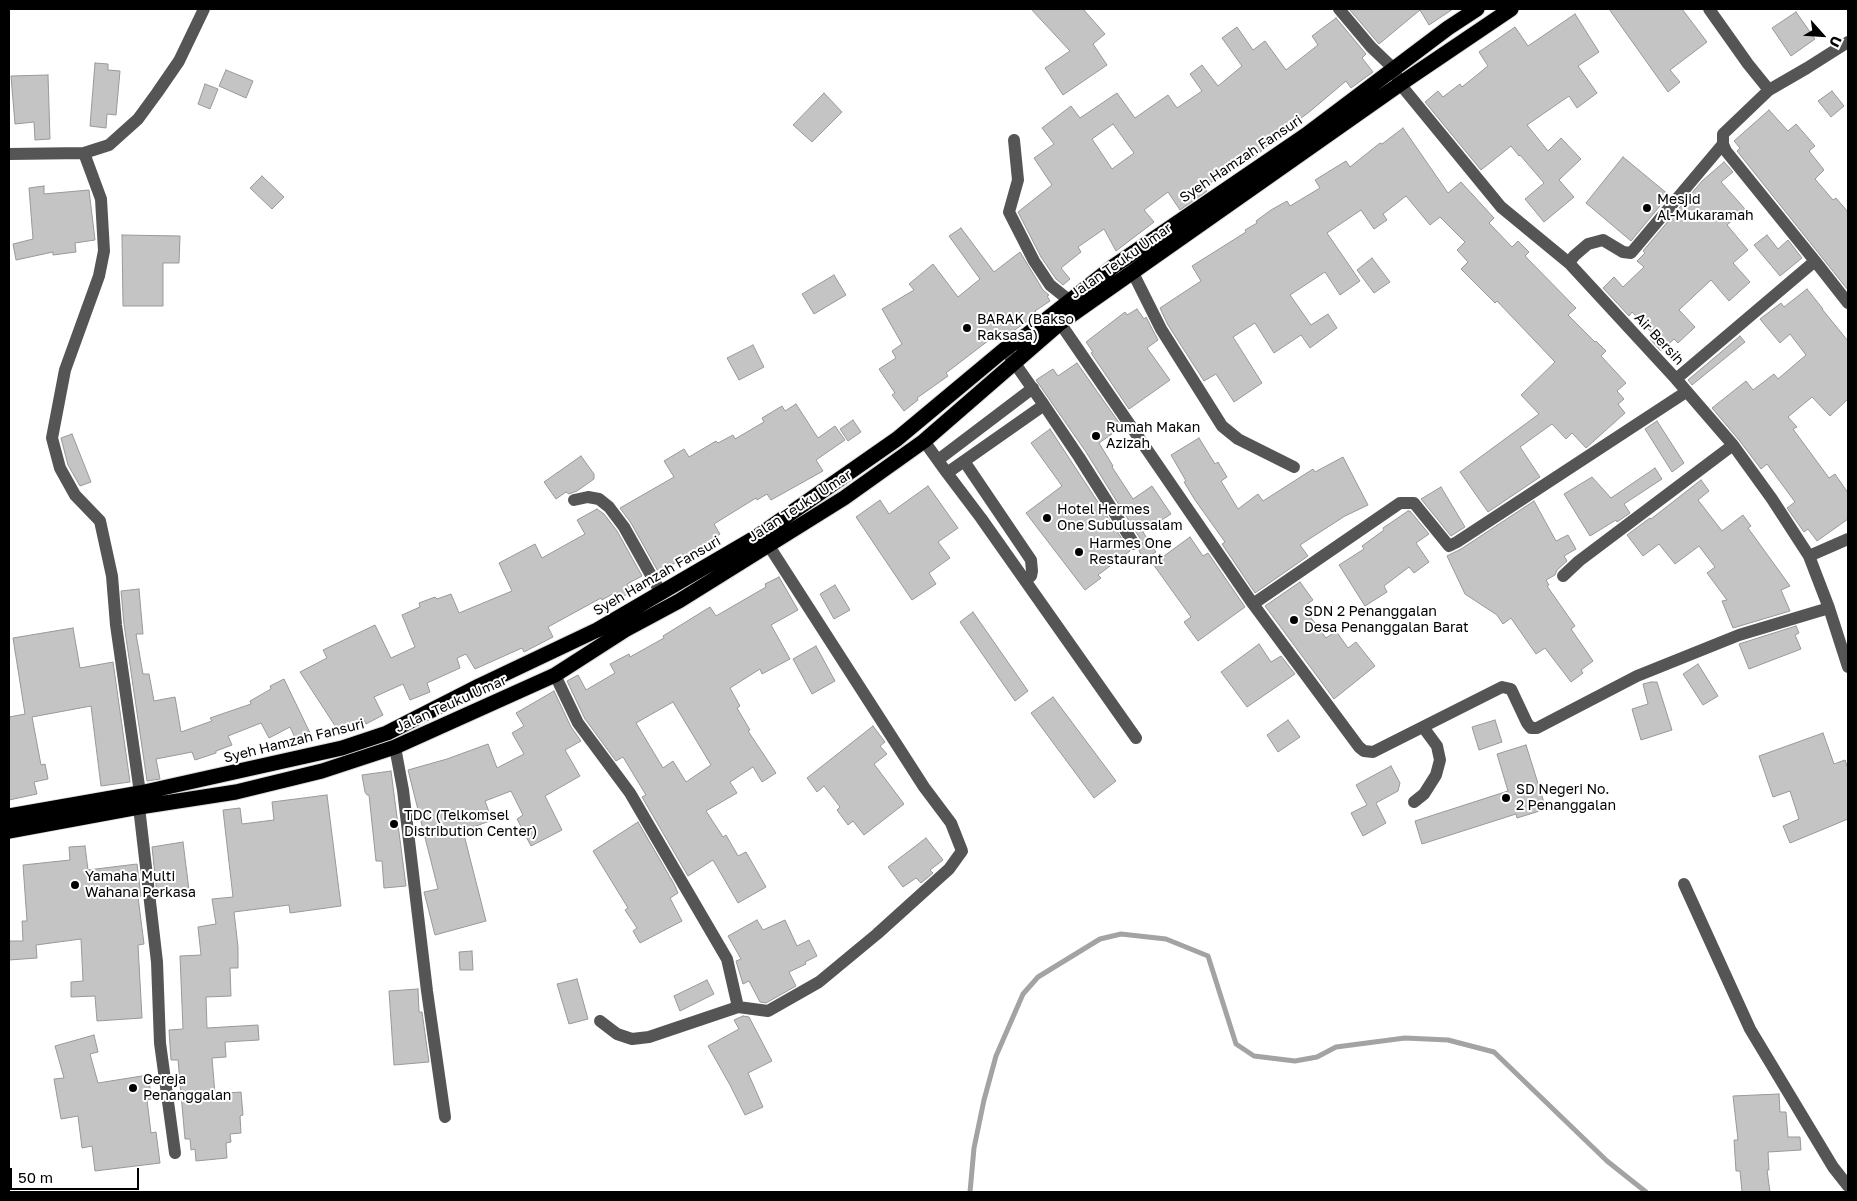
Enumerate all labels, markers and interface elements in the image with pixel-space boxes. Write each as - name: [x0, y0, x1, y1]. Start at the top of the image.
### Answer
- north arrow: [1797, 10, 1847, 60]
- text: U: [1826, 33, 1846, 50]
- street label: Syeh Hamzah Fansuri: [1176, 112, 1306, 206]
- place label: Mesjid Al-Mukaramah: [1657, 192, 1754, 224]
- marker: Mesjid Al-Mukaramah: [1641, 202, 1653, 214]
- street label: Jalan Teuku Umar: [1067, 220, 1175, 302]
- street label: Air Bersih: [1631, 310, 1687, 368]
- place label: BARAK (Bakso Raksasa): [977, 312, 1074, 344]
- marker: BARAK (Bakso Raksasa): [961, 322, 973, 334]
- place label: Rumah Makan Azizah: [1106, 420, 1200, 452]
- marker: Rumah Makan Azizah: [1090, 430, 1102, 442]
- street label: Jalan Teuku Umar: [745, 466, 855, 546]
- place label: Hotel Hermes One Subulussalam: [1057, 502, 1183, 534]
- marker: Hotel Hermes One Subulussalam: [1041, 512, 1053, 524]
- street label: Syeh Hamzah Fansuri: [590, 533, 724, 619]
- place label: Harmes One Restaurant: [1089, 536, 1172, 568]
- marker: Harmes One Restaurant: [1073, 546, 1085, 558]
- place label: SDN 2 Penanggalan Desa Penanggalan Barat: [1304, 604, 1469, 636]
- marker: SDN 2 Penanggalan Desa Penanggalan Barat: [1288, 614, 1300, 626]
- street label: Jalan Teuku Umar: [393, 672, 509, 736]
- street label: Syeh Hamzah Fansuri: [222, 715, 366, 767]
- place label: SD Negeri No. 2 Penanggalan: [1516, 782, 1616, 814]
- marker: SD Negeri No. 2 Penanggalan: [1500, 792, 1512, 804]
- place label: TDC (Telkomsel Distribution Center): [404, 808, 537, 840]
- marker: TDC (Telkomsel Distribution Center): [388, 818, 400, 830]
- place label: Yamaha Multi Wahana Perkasa: [85, 869, 196, 902]
- marker: Yamaha Multi Wahana Perkasa: [69, 879, 81, 891]
- place label: Gereja Penanggalan: [143, 1072, 231, 1104]
- marker: Gereja Penanggalan: [127, 1082, 139, 1094]
- scale bar: [12, 1158, 141, 1190]
- text: 50 m: [18, 1168, 53, 1186]

